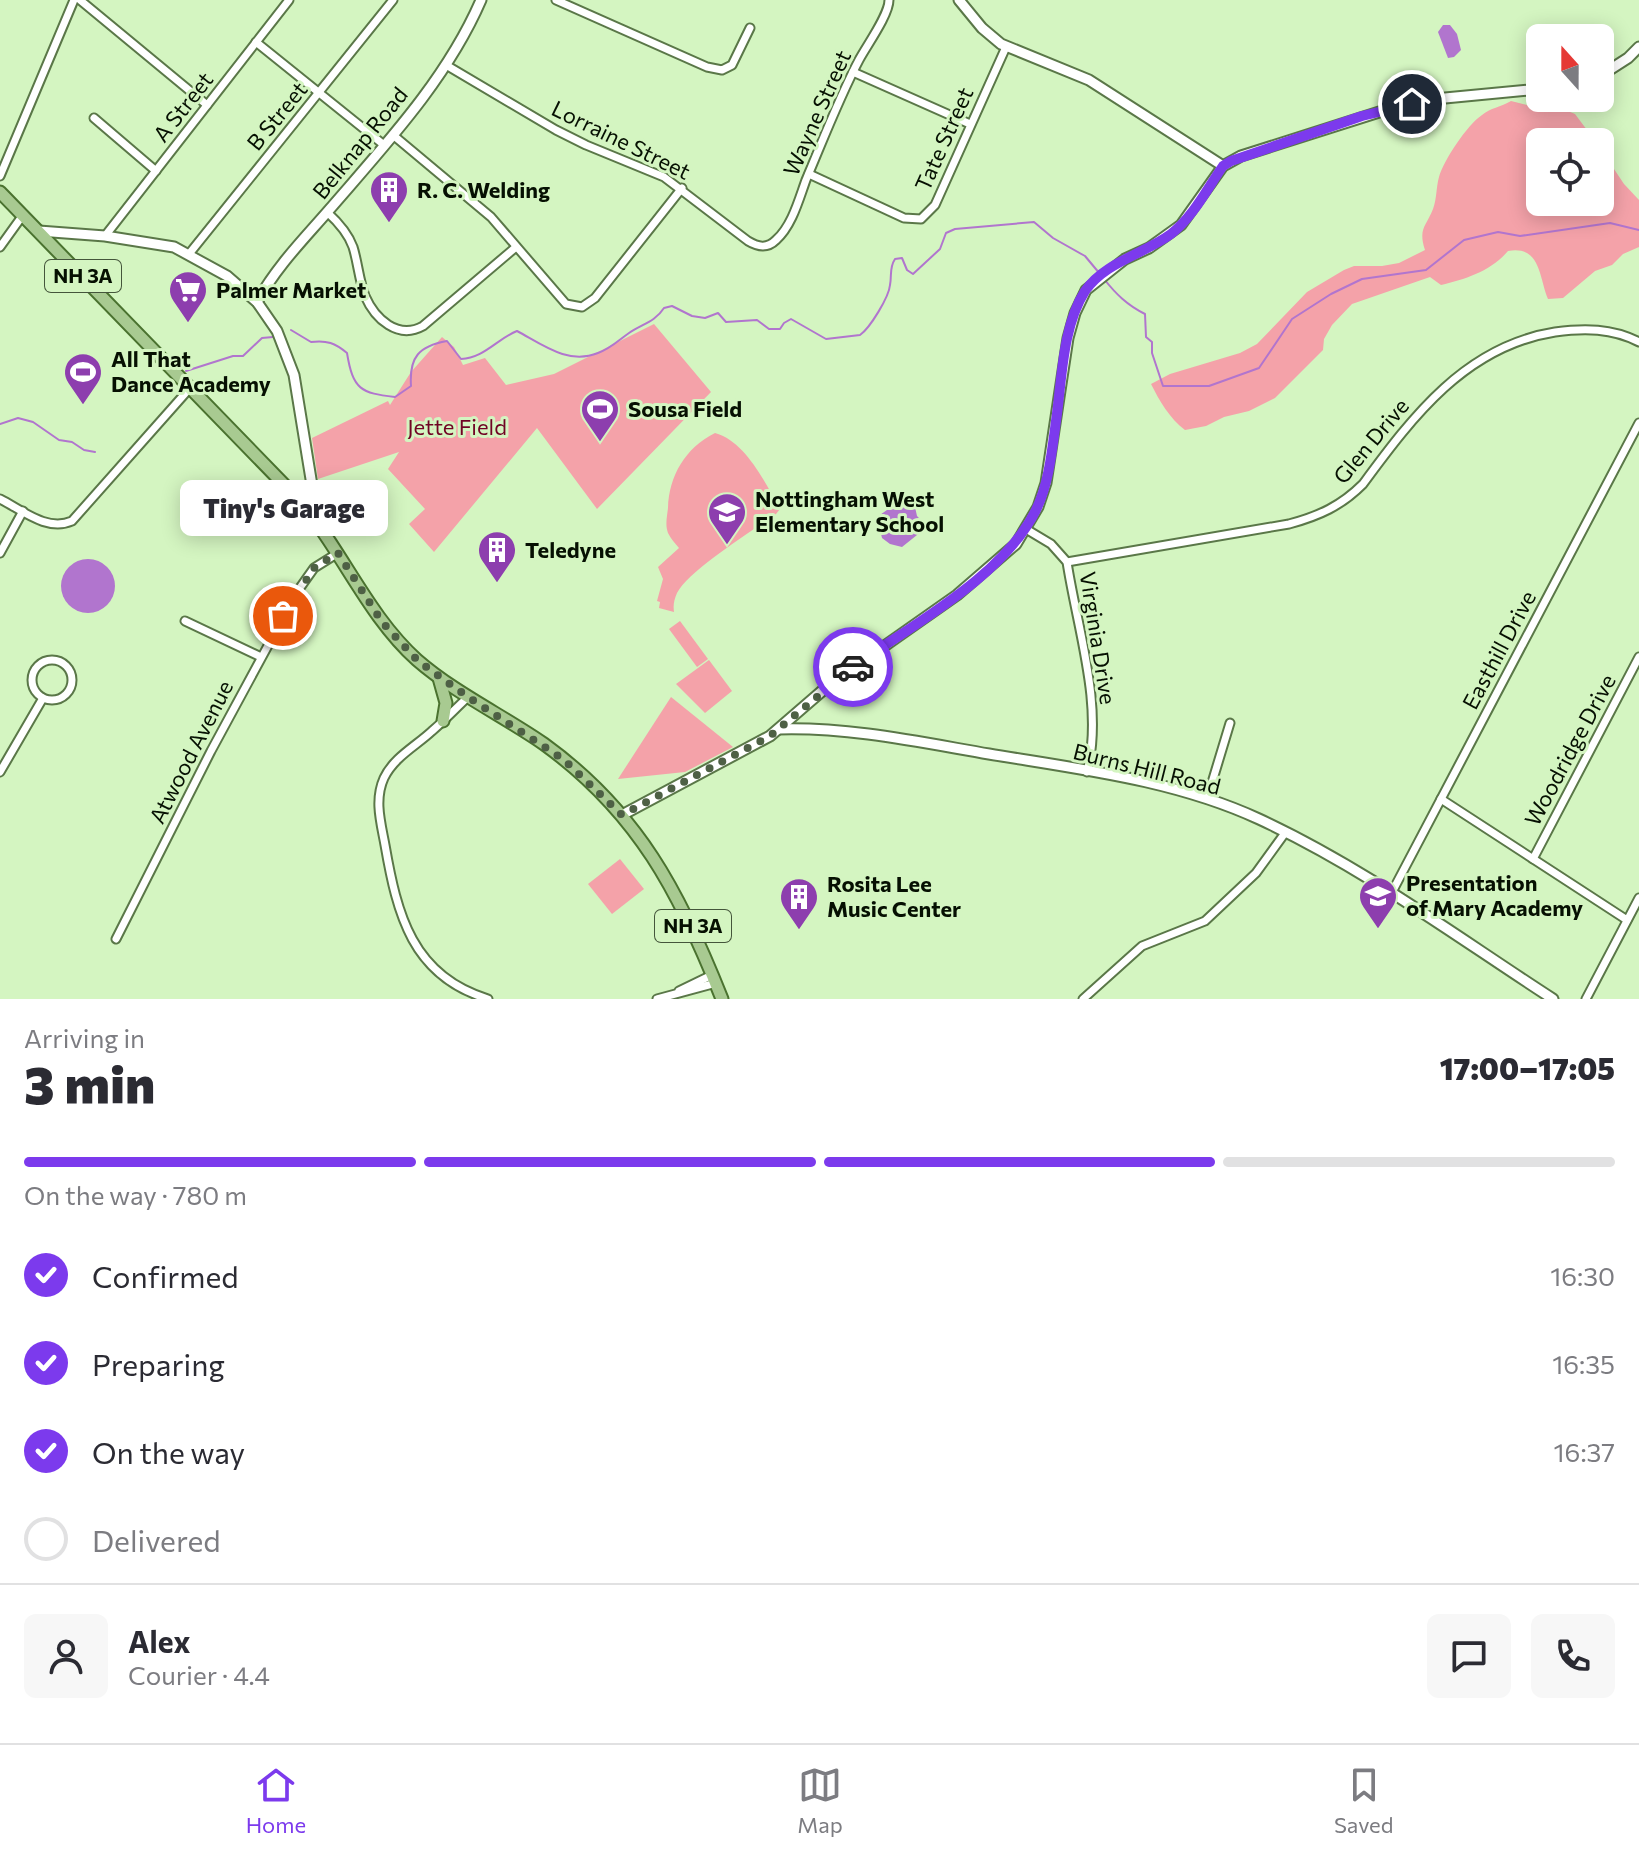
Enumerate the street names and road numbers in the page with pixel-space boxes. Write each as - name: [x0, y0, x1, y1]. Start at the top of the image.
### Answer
- street label: Wayne Street: [777, 46, 856, 180]
- street label: A Street: [147, 66, 218, 147]
- street label: B Street: [241, 76, 312, 156]
- street label: Belknap Road: [306, 81, 413, 204]
- street label: Tate Street: [909, 83, 978, 195]
- street label: Lorraine Street: [547, 94, 695, 185]
- road number: NH 3A: [45, 260, 121, 292]
- street label: Glen Drive: [1327, 392, 1414, 489]
- street label: Virginia Drive: [1075, 570, 1122, 706]
- street label: Easthill Drive: [1456, 586, 1541, 714]
- street label: Woodridge Drive: [1518, 669, 1621, 830]
- street label: Atwood Avenue: [143, 676, 238, 828]
- street label: Burns Hill Road: [1071, 737, 1224, 800]
- road number: NH 3A: [655, 910, 731, 942]

